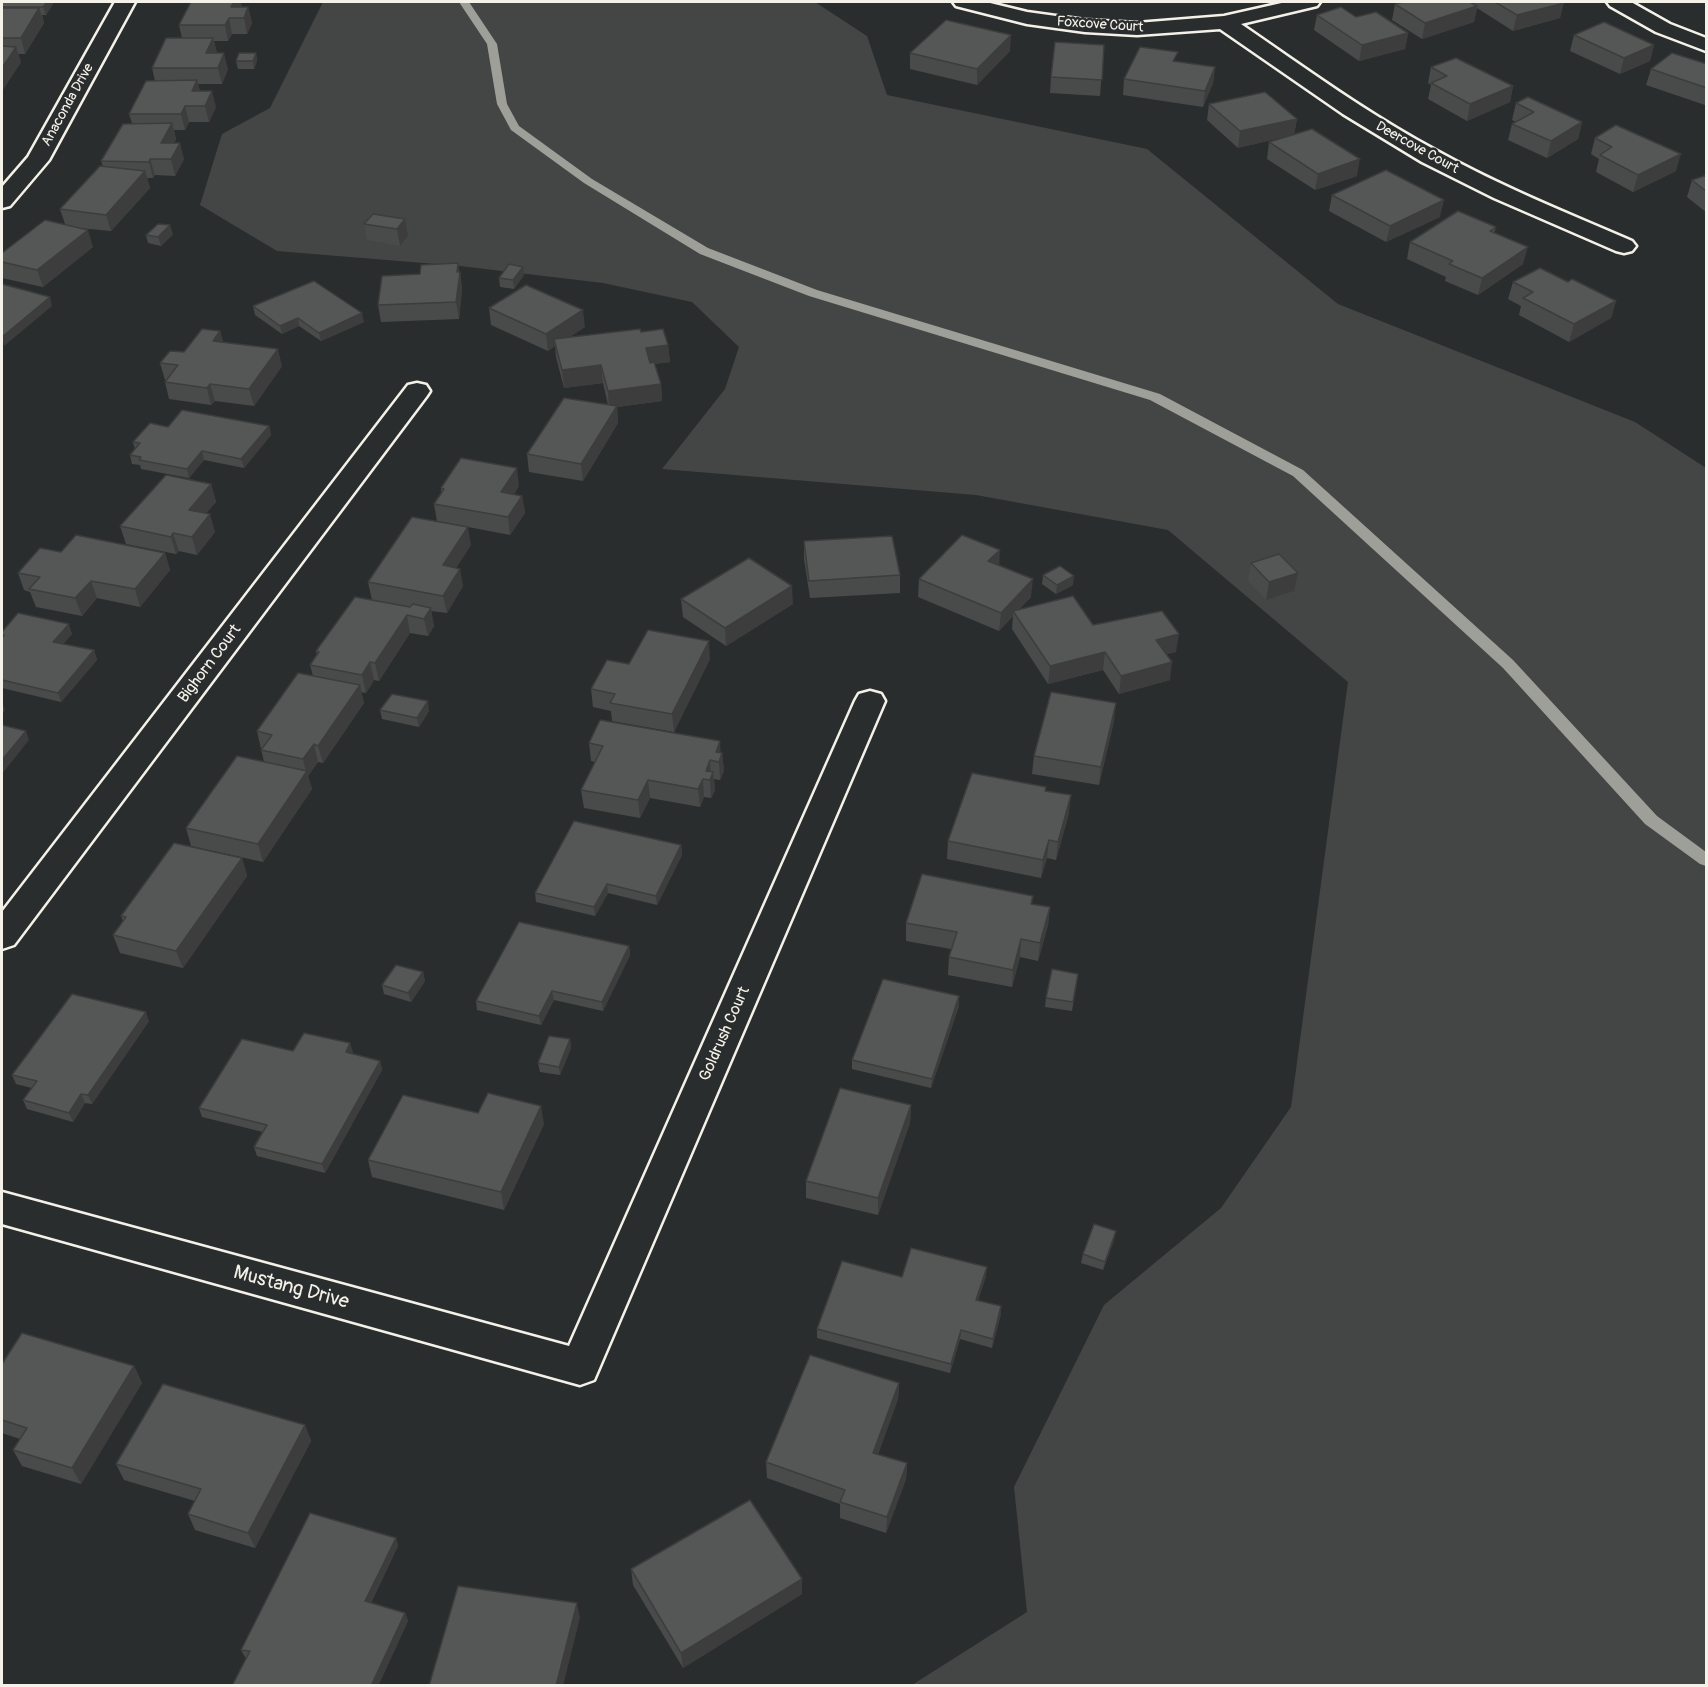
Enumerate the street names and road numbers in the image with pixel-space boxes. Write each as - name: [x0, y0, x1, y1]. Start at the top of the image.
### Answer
- street label: Foxcove Court: [1056, 14, 1144, 36]
- street label: Anaconda Drive: [38, 61, 98, 149]
- street label: Deercove Court: [1373, 118, 1461, 178]
- street label: Bighorn Court: [174, 621, 246, 707]
- street label: Goldrush Court: [696, 984, 754, 1084]
- street label: Mustang Drive: [231, 1261, 351, 1315]

